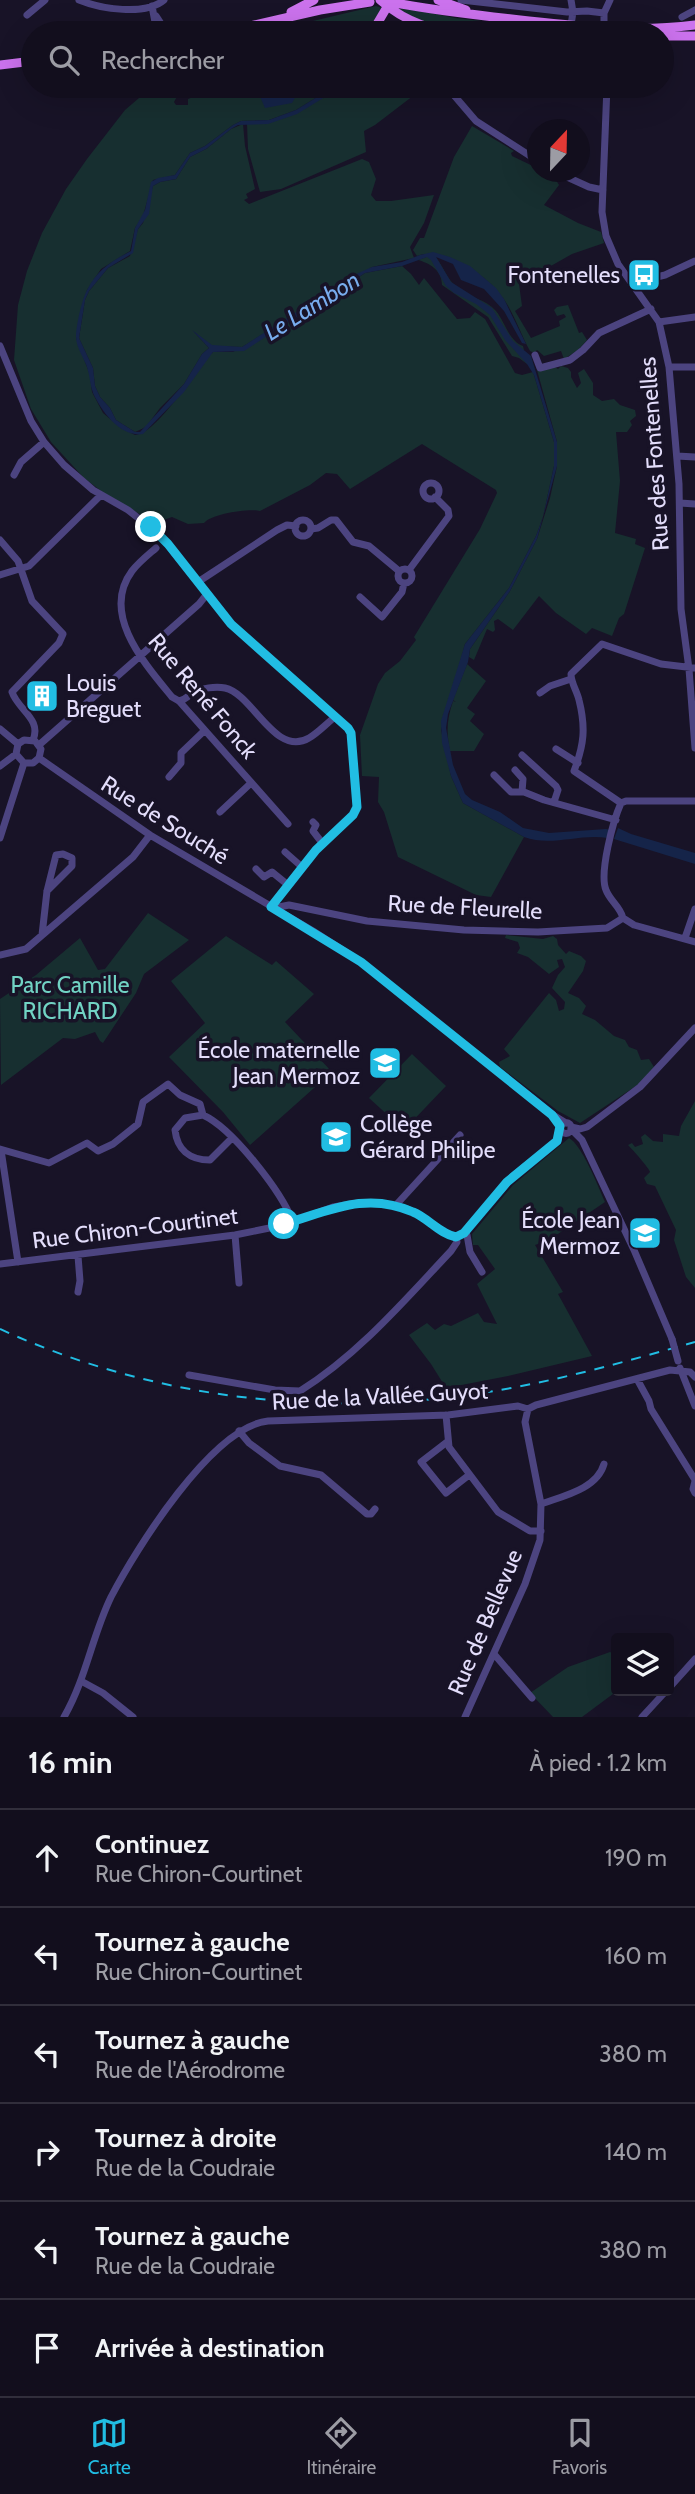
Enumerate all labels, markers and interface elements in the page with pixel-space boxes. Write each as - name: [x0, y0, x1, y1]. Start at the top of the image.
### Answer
- search box: [21, 21, 674, 98]
- icon: search: [45, 41, 83, 79]
- text: Rechercher: [101, 44, 224, 76]
- north arrow: [527, 119, 590, 182]
- bus stop icon: Fontenelles: [625, 256, 663, 294]
- place label: Fontenelles: [508, 261, 620, 289]
- water label: Le Lambon: [259, 265, 365, 346]
- street label: Rue des Fontenelles: [633, 356, 675, 552]
- route end: [135, 511, 166, 542]
- street label: Rue René Fonck: [142, 628, 264, 765]
- place label: Louis Breguet: [66, 669, 142, 723]
- building icon: Louis Breguet: [23, 677, 61, 715]
- street label: Rue de Souché: [96, 770, 234, 870]
- street label: Rue de Fleurelle: [387, 889, 543, 925]
- park label: Parc Camille RICHARD: [10, 971, 130, 1025]
- place label: École maternelle Jean Mermoz: [198, 1035, 360, 1090]
- school or university icon: École maternelle Jean Mermoz: [366, 1044, 404, 1082]
- place label: Collège Gérard Philipe: [360, 1110, 496, 1164]
- school or university icon: Collège Gérard Philipe: [317, 1118, 355, 1156]
- street label: Rue Chiron-Courtinet: [30, 1201, 240, 1255]
- place label: École Jean Mermoz: [521, 1205, 620, 1260]
- route start: [268, 1208, 299, 1239]
- school or university icon: École Jean Mermoz: [626, 1214, 664, 1252]
- street label: Rue de la Vallée Guyot: [271, 1376, 489, 1416]
- street label: Rue de Bellevue: [442, 1545, 528, 1699]
- map controls: [611, 1633, 674, 1696]
- button: layers: [611, 1633, 674, 1696]
- text: 16 min: [28, 1744, 113, 1781]
- text: À pied · 1.2 km: [530, 1749, 667, 1777]
- text: Continuez: [95, 1828, 209, 1860]
- icon: ahead: [28, 1839, 66, 1877]
- text: 190 m: [605, 1844, 667, 1872]
- text: Rue Chiron-Courtinet: [95, 1860, 302, 1888]
- text: Tournez à gauche: [95, 1926, 290, 1958]
- icon: left: [28, 1937, 66, 1975]
- text: 160 m: [605, 1942, 667, 1970]
- text: Rue Chiron-Courtinet: [95, 1958, 302, 1986]
- text: Tournez à gauche: [95, 2024, 290, 2056]
- icon: left: [28, 2035, 66, 2073]
- text: 380 m: [599, 2040, 667, 2068]
- text: Rue de l'Aérodrome: [95, 2056, 285, 2084]
- text: Tournez à droite: [95, 2122, 277, 2154]
- icon: right: [28, 2133, 66, 2171]
- text: 140 m: [605, 2138, 667, 2166]
- text: Rue de la Coudraie: [95, 2154, 275, 2182]
- text: Tournez à gauche: [95, 2220, 290, 2252]
- icon: left: [28, 2231, 66, 2269]
- text: 380 m: [599, 2236, 667, 2264]
- text: Rue de la Coudraie: [95, 2252, 275, 2280]
- icon: arrive: [28, 2329, 66, 2367]
- text: Arrivée à destination: [95, 2332, 325, 2364]
- tab: Carte: [88, 2414, 131, 2479]
- tab: Itinéraire: [306, 2414, 376, 2479]
- tab: Favoris: [552, 2414, 607, 2479]

